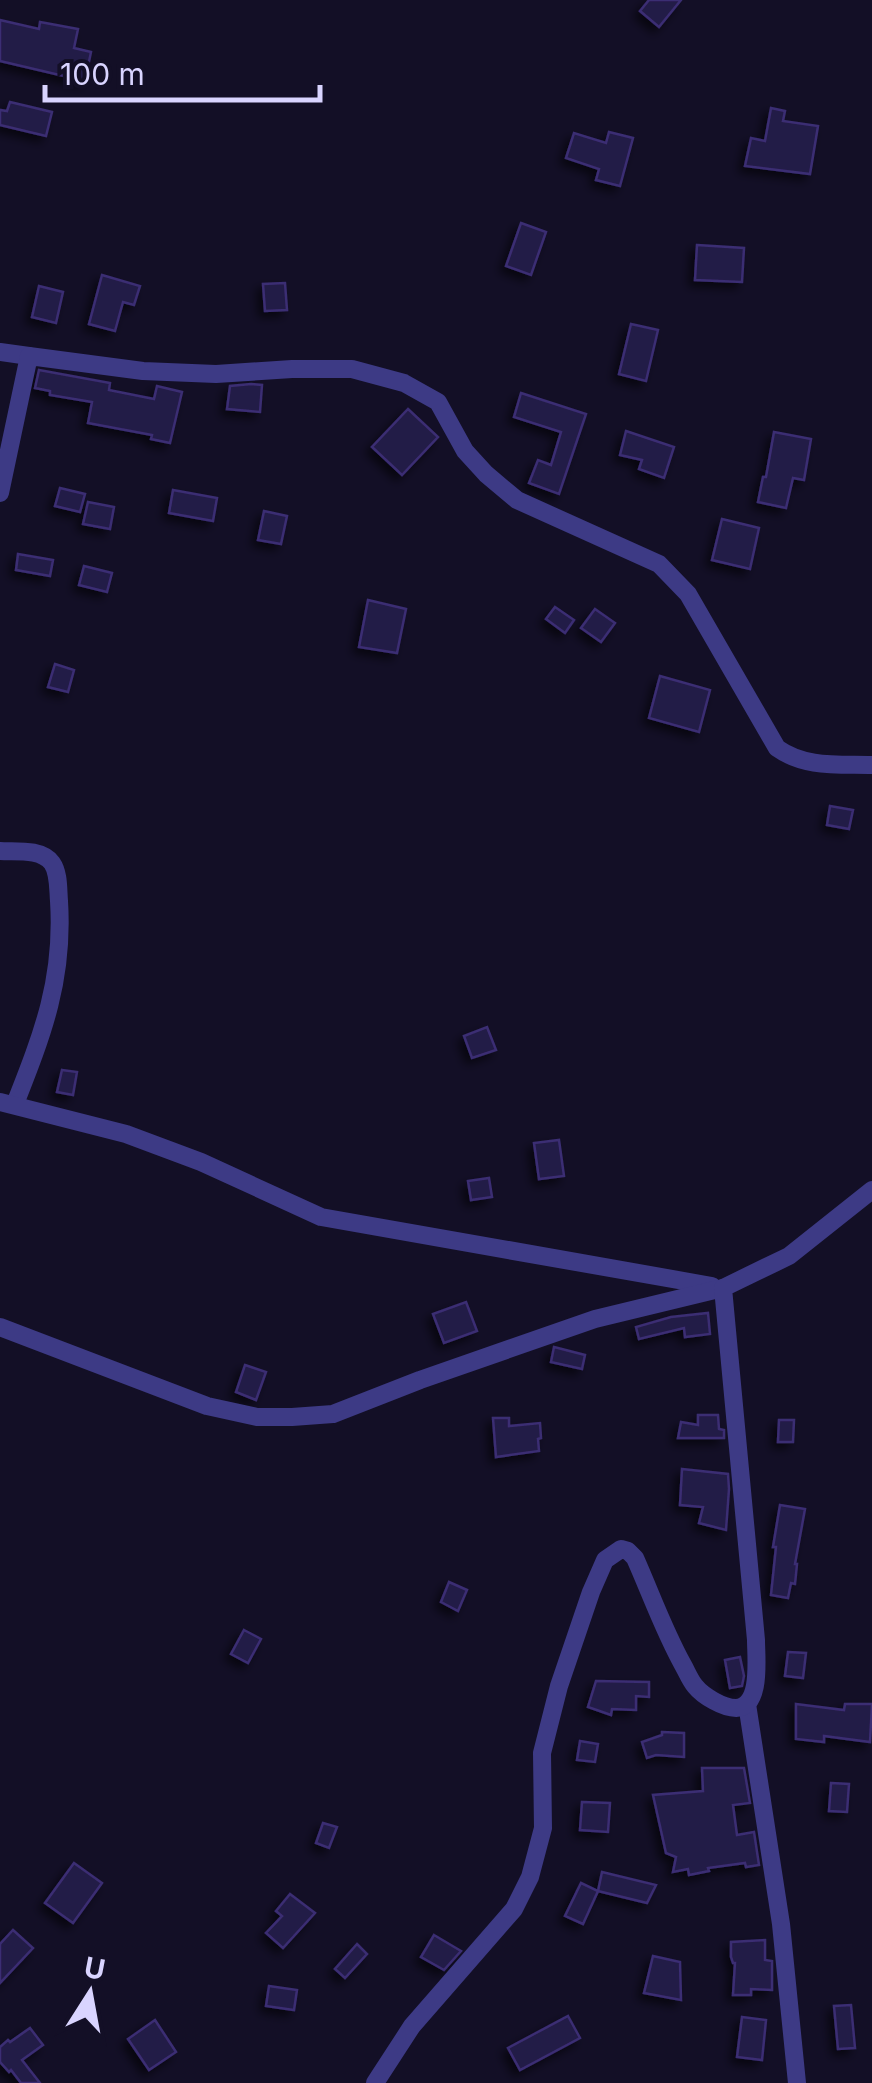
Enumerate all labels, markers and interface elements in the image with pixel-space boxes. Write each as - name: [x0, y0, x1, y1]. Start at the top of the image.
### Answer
- scale bar: [45, 40, 320, 102]
- text: 100 m: [60, 56, 145, 92]
- north arrow: [40, 1943, 140, 2043]
- text: U: [81, 1950, 108, 1987]

